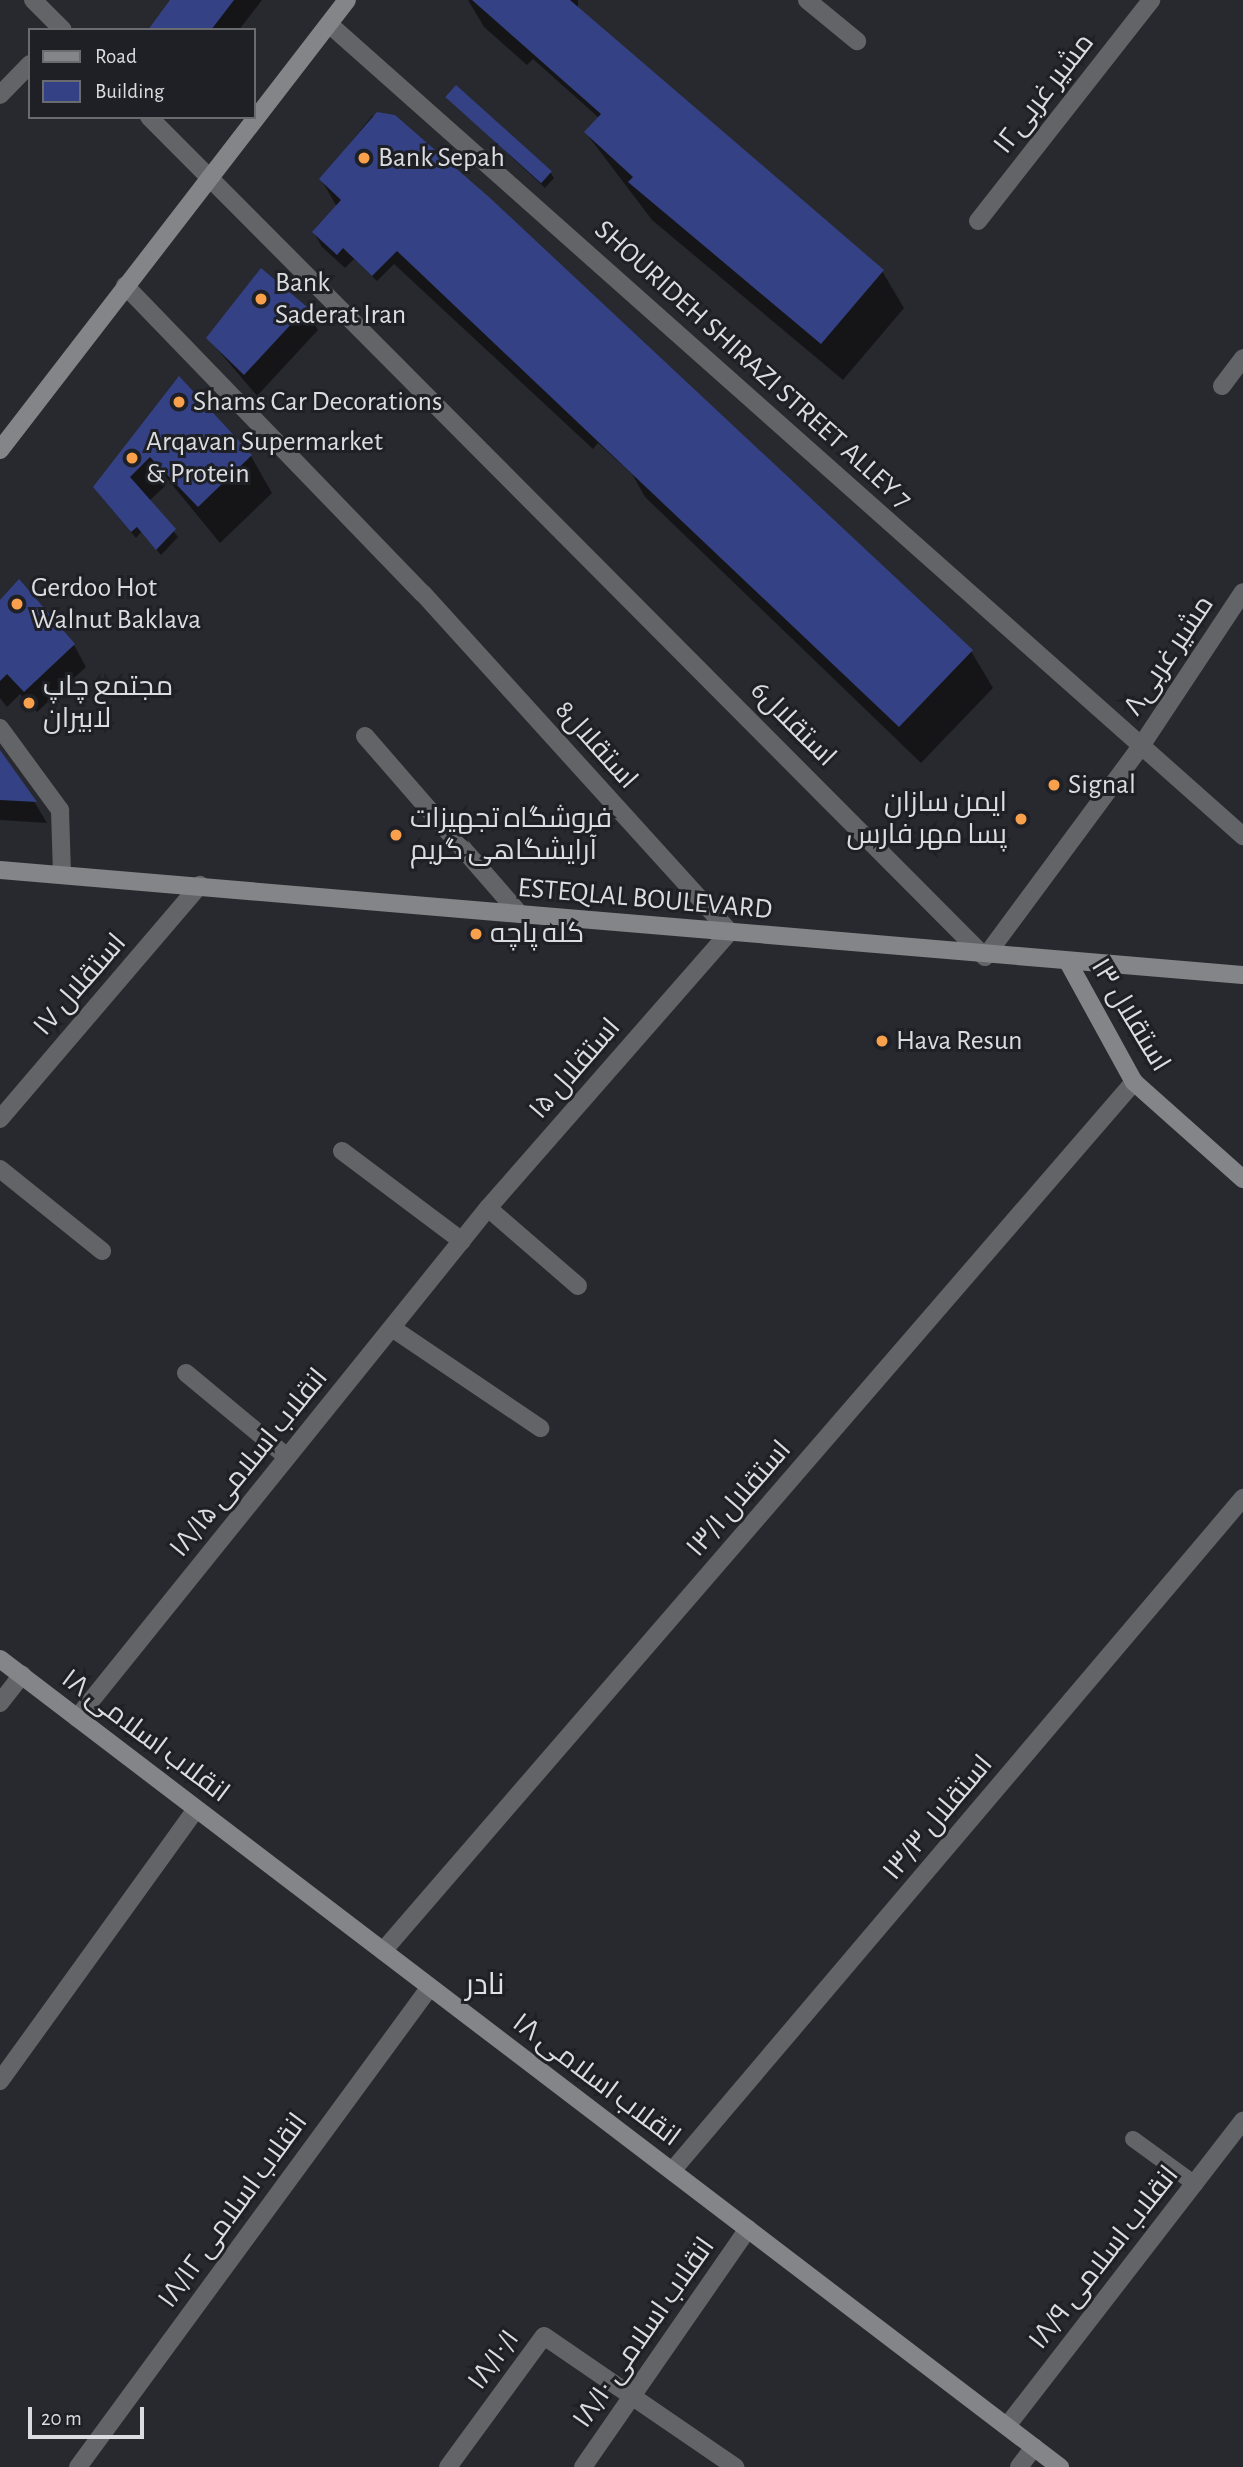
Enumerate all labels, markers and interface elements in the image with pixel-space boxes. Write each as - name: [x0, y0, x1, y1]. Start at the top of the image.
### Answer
- street label: مشیر غربی۱۲: [986, 27, 1102, 161]
- legend: [28, 28, 256, 119]
- text: Road: [95, 46, 137, 67]
- text: Building: [95, 81, 164, 102]
- place label: Bank Sepah: [378, 141, 505, 175]
- marker: Bank Sepah: [356, 150, 372, 166]
- street label: SHOURIDEH SHIRAZI STREET ALLEY 7: [587, 213, 919, 517]
- place label: Bank Saderat Iran: [275, 266, 406, 332]
- marker: Bank Saderat Iran: [253, 291, 269, 307]
- place label: Shams Car Decorations: [193, 385, 442, 419]
- marker: Shams Car Decorations: [171, 394, 187, 410]
- place label: Arqavan Supermarket & Protein: [146, 425, 383, 491]
- marker: Arqavan Supermarket & Protein: [124, 450, 140, 466]
- place label: Gerdoo Hot Walnut Baklava: [31, 571, 201, 637]
- street label: مشیر غربی۸: [1116, 589, 1222, 723]
- marker: Gerdoo Hot Walnut Baklava: [9, 596, 25, 612]
- place label: مجتمع چاپ لابيران: [43, 670, 173, 736]
- street label: استقلال6: [743, 674, 843, 774]
- street label: استقلال8: [548, 694, 644, 796]
- marker: مجتمع چاپ لابيران: [21, 695, 37, 711]
- place label: Signal: [1068, 768, 1136, 802]
- marker: Signal: [1046, 777, 1062, 793]
- place label: ایمن سازان پسا مهر فارس: [847, 786, 1007, 852]
- place label: فروشگاه تجهیزات آرایشگاهی گریم: [410, 802, 612, 868]
- marker: ایمن سازان پسا مهر فارس: [1013, 811, 1029, 827]
- marker: فروشگاه تجهیزات آرایشگاهی گریم: [388, 827, 404, 843]
- street label: ESTEQLAL BOULEVARD: [516, 871, 774, 927]
- place label: کله پاچه: [490, 917, 584, 951]
- marker: کله پاچه: [468, 926, 484, 942]
- street label: ۱۷ استقلال: [26, 927, 134, 1043]
- street label: ۱۳ استقلال: [1083, 952, 1177, 1078]
- street label: ۱۵ استقلال: [522, 1012, 628, 1126]
- place label: Hava Resun: [896, 1024, 1022, 1058]
- marker: Hava Resun: [874, 1033, 890, 1049]
- street label: ۱۸/۱۵ انقلاب اسلامی: [163, 1362, 335, 1564]
- street label: ۱۳/۱ استقلال: [679, 1434, 799, 1564]
- street label: ۱۸ انقلاب اسلامی: [54, 1662, 236, 1810]
- street label: ۱۳/۳ استقلال: [876, 1748, 1000, 1888]
- district label: نادر: [465, 1967, 505, 2003]
- street label: ۱۸ انقلاب اسلامی: [505, 2006, 687, 2154]
- street label: ۱۸/۱۲ انقلاب اسلامی: [151, 2107, 315, 2315]
- street label: ۱۸/۹ انقلاب اسلامی: [1022, 2159, 1186, 2357]
- street label: ۱۸/۱۰ انقلاب اسلامی: [566, 2231, 722, 2435]
- street label: ۱۸/۱۰/۱: [461, 2323, 527, 2397]
- scale bar: [32, 2394, 147, 2438]
- text: 20 m: [41, 2408, 82, 2429]

